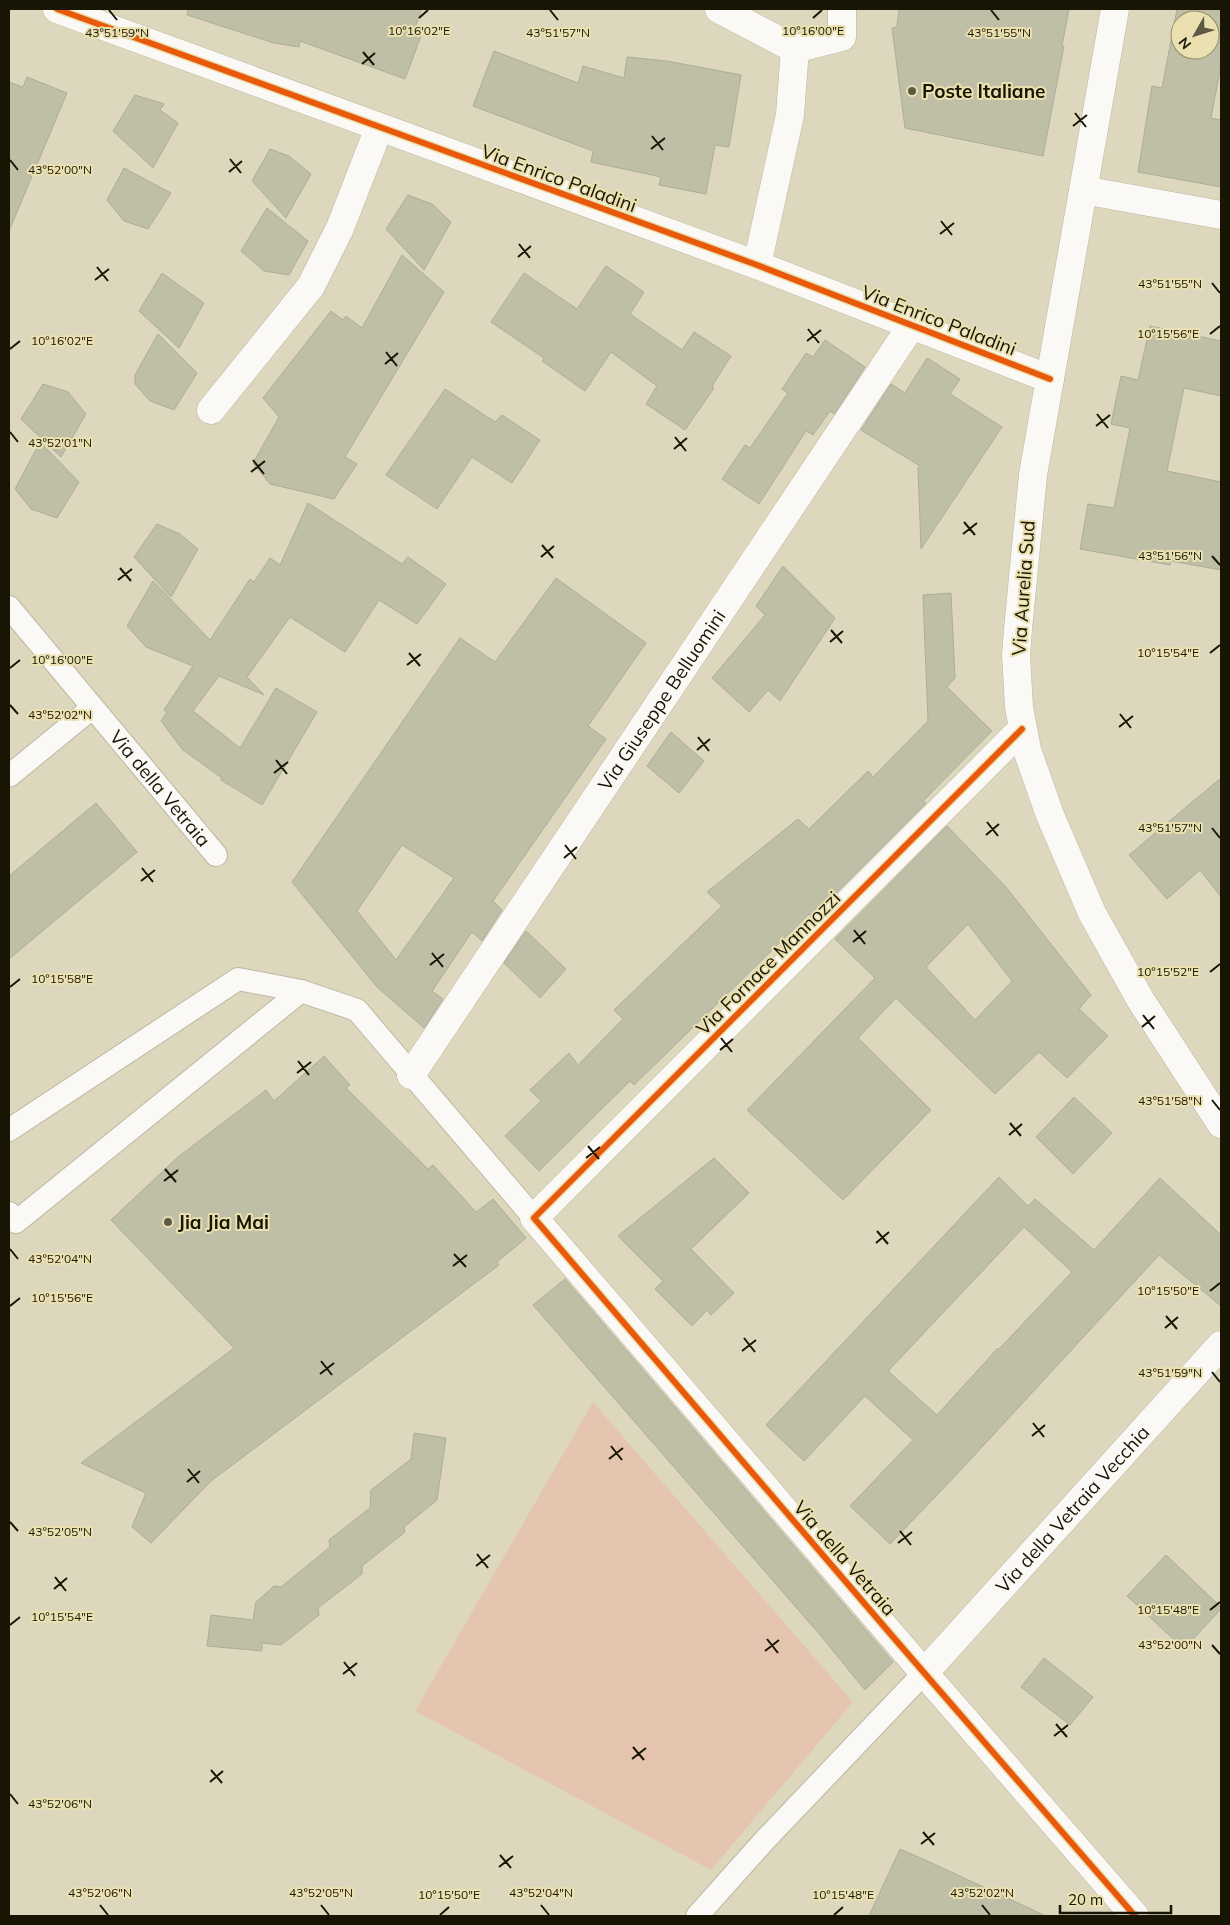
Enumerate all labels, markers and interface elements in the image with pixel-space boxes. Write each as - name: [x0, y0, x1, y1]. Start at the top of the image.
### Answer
- north arrow: [1170, 10, 1220, 60]
- text: 10°16'02"E: [388, 23, 450, 38]
- text: 10°16'00"E: [782, 23, 844, 38]
- text: 43°51'59"N: [85, 25, 149, 40]
- text: 43°51'57"N: [526, 25, 590, 40]
- text: 43°51'55"N: [967, 25, 1031, 40]
- text: N: [1175, 33, 1195, 53]
- place label: Poste Italiane: [922, 79, 1046, 103]
- marker: Poste Italiane: [906, 85, 918, 97]
- street label: Via Enrico Paladini: [478, 139, 640, 217]
- text: 43°52'00"N: [28, 162, 92, 177]
- text: 43°51'55"N: [1138, 276, 1202, 291]
- street label: Via Enrico Paladini: [858, 279, 1020, 361]
- text: 10°15'56"E: [1137, 326, 1199, 341]
- text: 10°16'02"E: [31, 333, 93, 348]
- text: 43°52'01"N: [28, 435, 92, 450]
- street label: Via Aurelia Sud: [1006, 519, 1040, 657]
- text: 43°51'56"N: [1138, 548, 1202, 563]
- street label: Via Giuseppe Belluomini: [593, 605, 731, 795]
- text: 10°15'54"E: [1137, 645, 1199, 660]
- text: 10°16'00"E: [31, 652, 93, 667]
- text: 43°52'02"N: [28, 707, 92, 722]
- street label: Via della Vetraia: [105, 725, 216, 851]
- text: 43°51'57"N: [1138, 820, 1202, 835]
- street label: Via Fornace Mannozzi: [691, 886, 845, 1040]
- text: 10°15'52"E: [1137, 964, 1199, 979]
- text: 10°15'58"E: [31, 971, 93, 986]
- text: 43°51'58"N: [1138, 1093, 1202, 1108]
- place label: Jia Jia Mai: [178, 1210, 269, 1234]
- marker: Jia Jia Mai: [162, 1216, 174, 1228]
- text: 43°52'04"N: [28, 1251, 92, 1266]
- text: 10°15'50"E: [1137, 1283, 1199, 1298]
- text: 10°15'56"E: [31, 1290, 93, 1305]
- text: 43°51'59"N: [1138, 1365, 1202, 1380]
- street label: Via della Vetraia Vecchia: [990, 1420, 1154, 1598]
- street label: Via della Vetraia: [789, 1496, 901, 1620]
- text: 43°52'05"N: [28, 1524, 92, 1539]
- text: 10°15'48"E: [1137, 1602, 1199, 1617]
- text: 10°15'54"E: [31, 1609, 93, 1624]
- text: 43°52'00"N: [1138, 1637, 1202, 1652]
- text: 43°52'06"N: [28, 1796, 92, 1811]
- scale bar: [1060, 1882, 1171, 1914]
- text: 43°52'06"N: [68, 1885, 132, 1900]
- text: 43°52'05"N: [289, 1885, 353, 1900]
- text: 43°52'04"N: [509, 1885, 573, 1900]
- text: 43°52'02"N: [950, 1885, 1014, 1900]
- text: 10°15'50"E: [418, 1887, 480, 1902]
- text: 10°15'48"E: [812, 1887, 874, 1902]
- text: 20 m: [1068, 1890, 1103, 1909]

